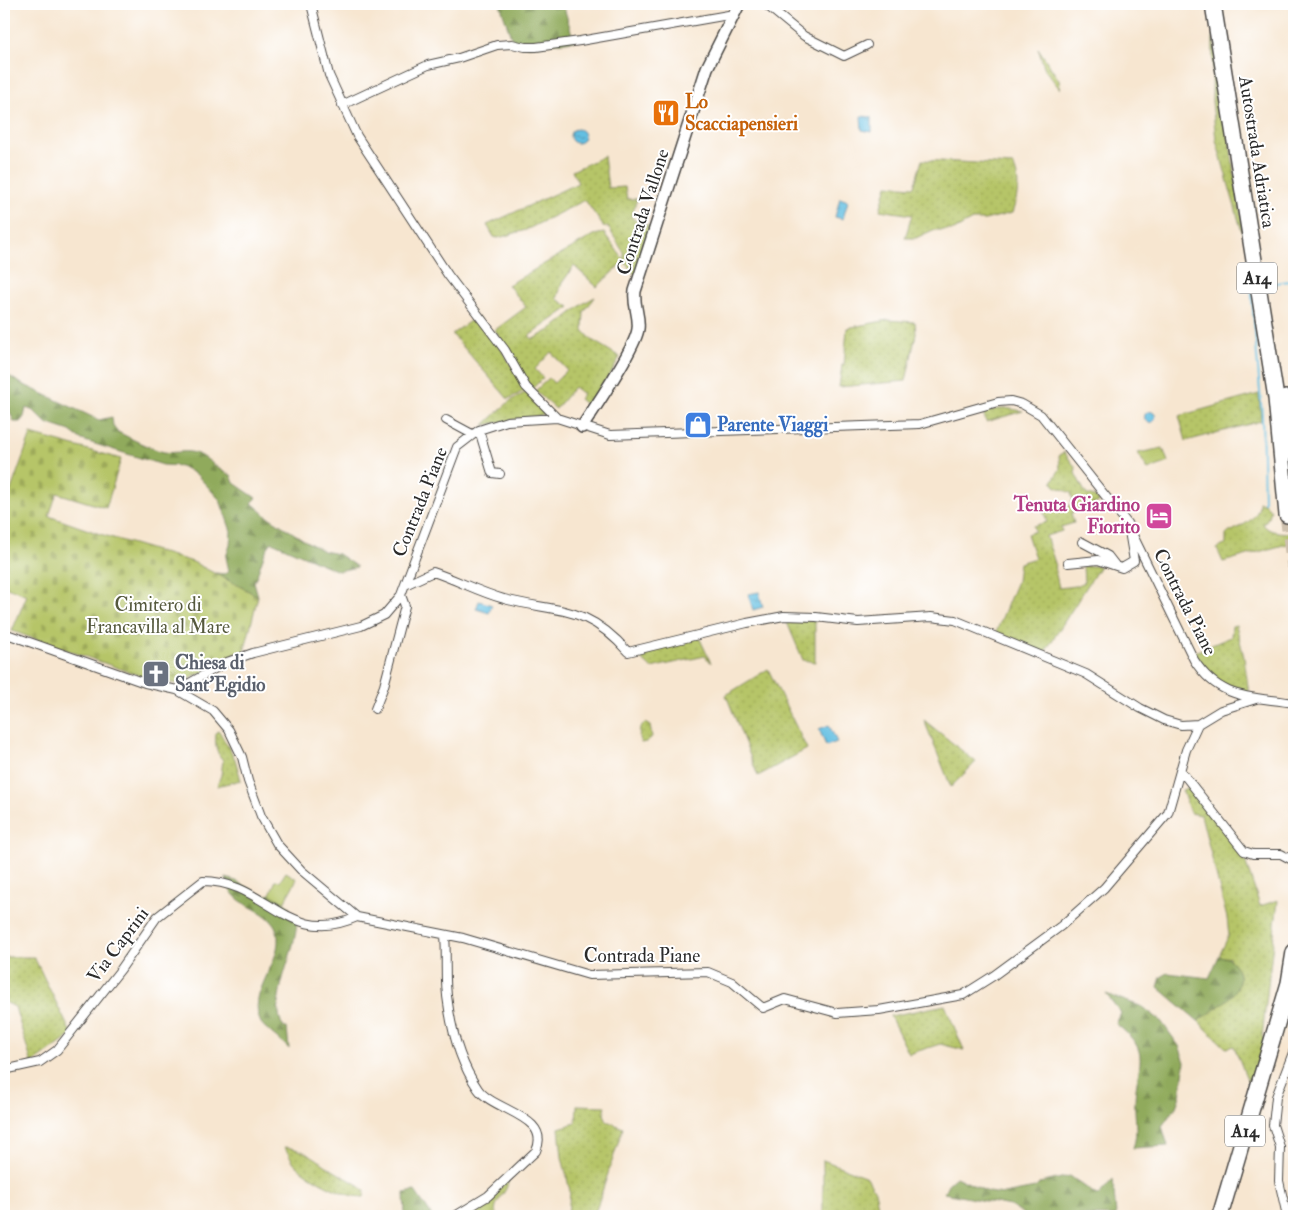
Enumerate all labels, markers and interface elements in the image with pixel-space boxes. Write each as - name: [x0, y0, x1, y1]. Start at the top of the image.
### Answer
- street label: Autostrada Adriatica: [1233, 73, 1281, 230]
- place label: Lo Scacciapensieri: [685, 90, 798, 137]
- restaurant icon: Lo Scacciapensieri: [651, 98, 681, 128]
- street label: Contrada Vallone: [611, 146, 675, 278]
- road number: A14: [1237, 262, 1277, 294]
- shop icon: Parente Viaggi: [683, 410, 713, 440]
- place label: Parente Viaggi: [717, 413, 828, 438]
- street label: Contrada Piane: [387, 443, 453, 561]
- place label: Tenuta Giardino Fiorito: [1013, 493, 1140, 539]
- hotel icon: Tenuta Giardino Fiorito: [1144, 501, 1174, 531]
- street label: Contrada Piane: [1148, 545, 1222, 659]
- park label: Cimitero di Francavilla al Mare: [86, 593, 230, 639]
- place label: Chiesa di Sant'Egidio: [175, 651, 265, 698]
- church icon: Chiesa di Sant'Egidio: [141, 659, 171, 689]
- street label: Via Caprini: [82, 902, 155, 988]
- street label: Contrada Piane: [584, 944, 700, 968]
- road number: A14: [1225, 1116, 1265, 1146]

